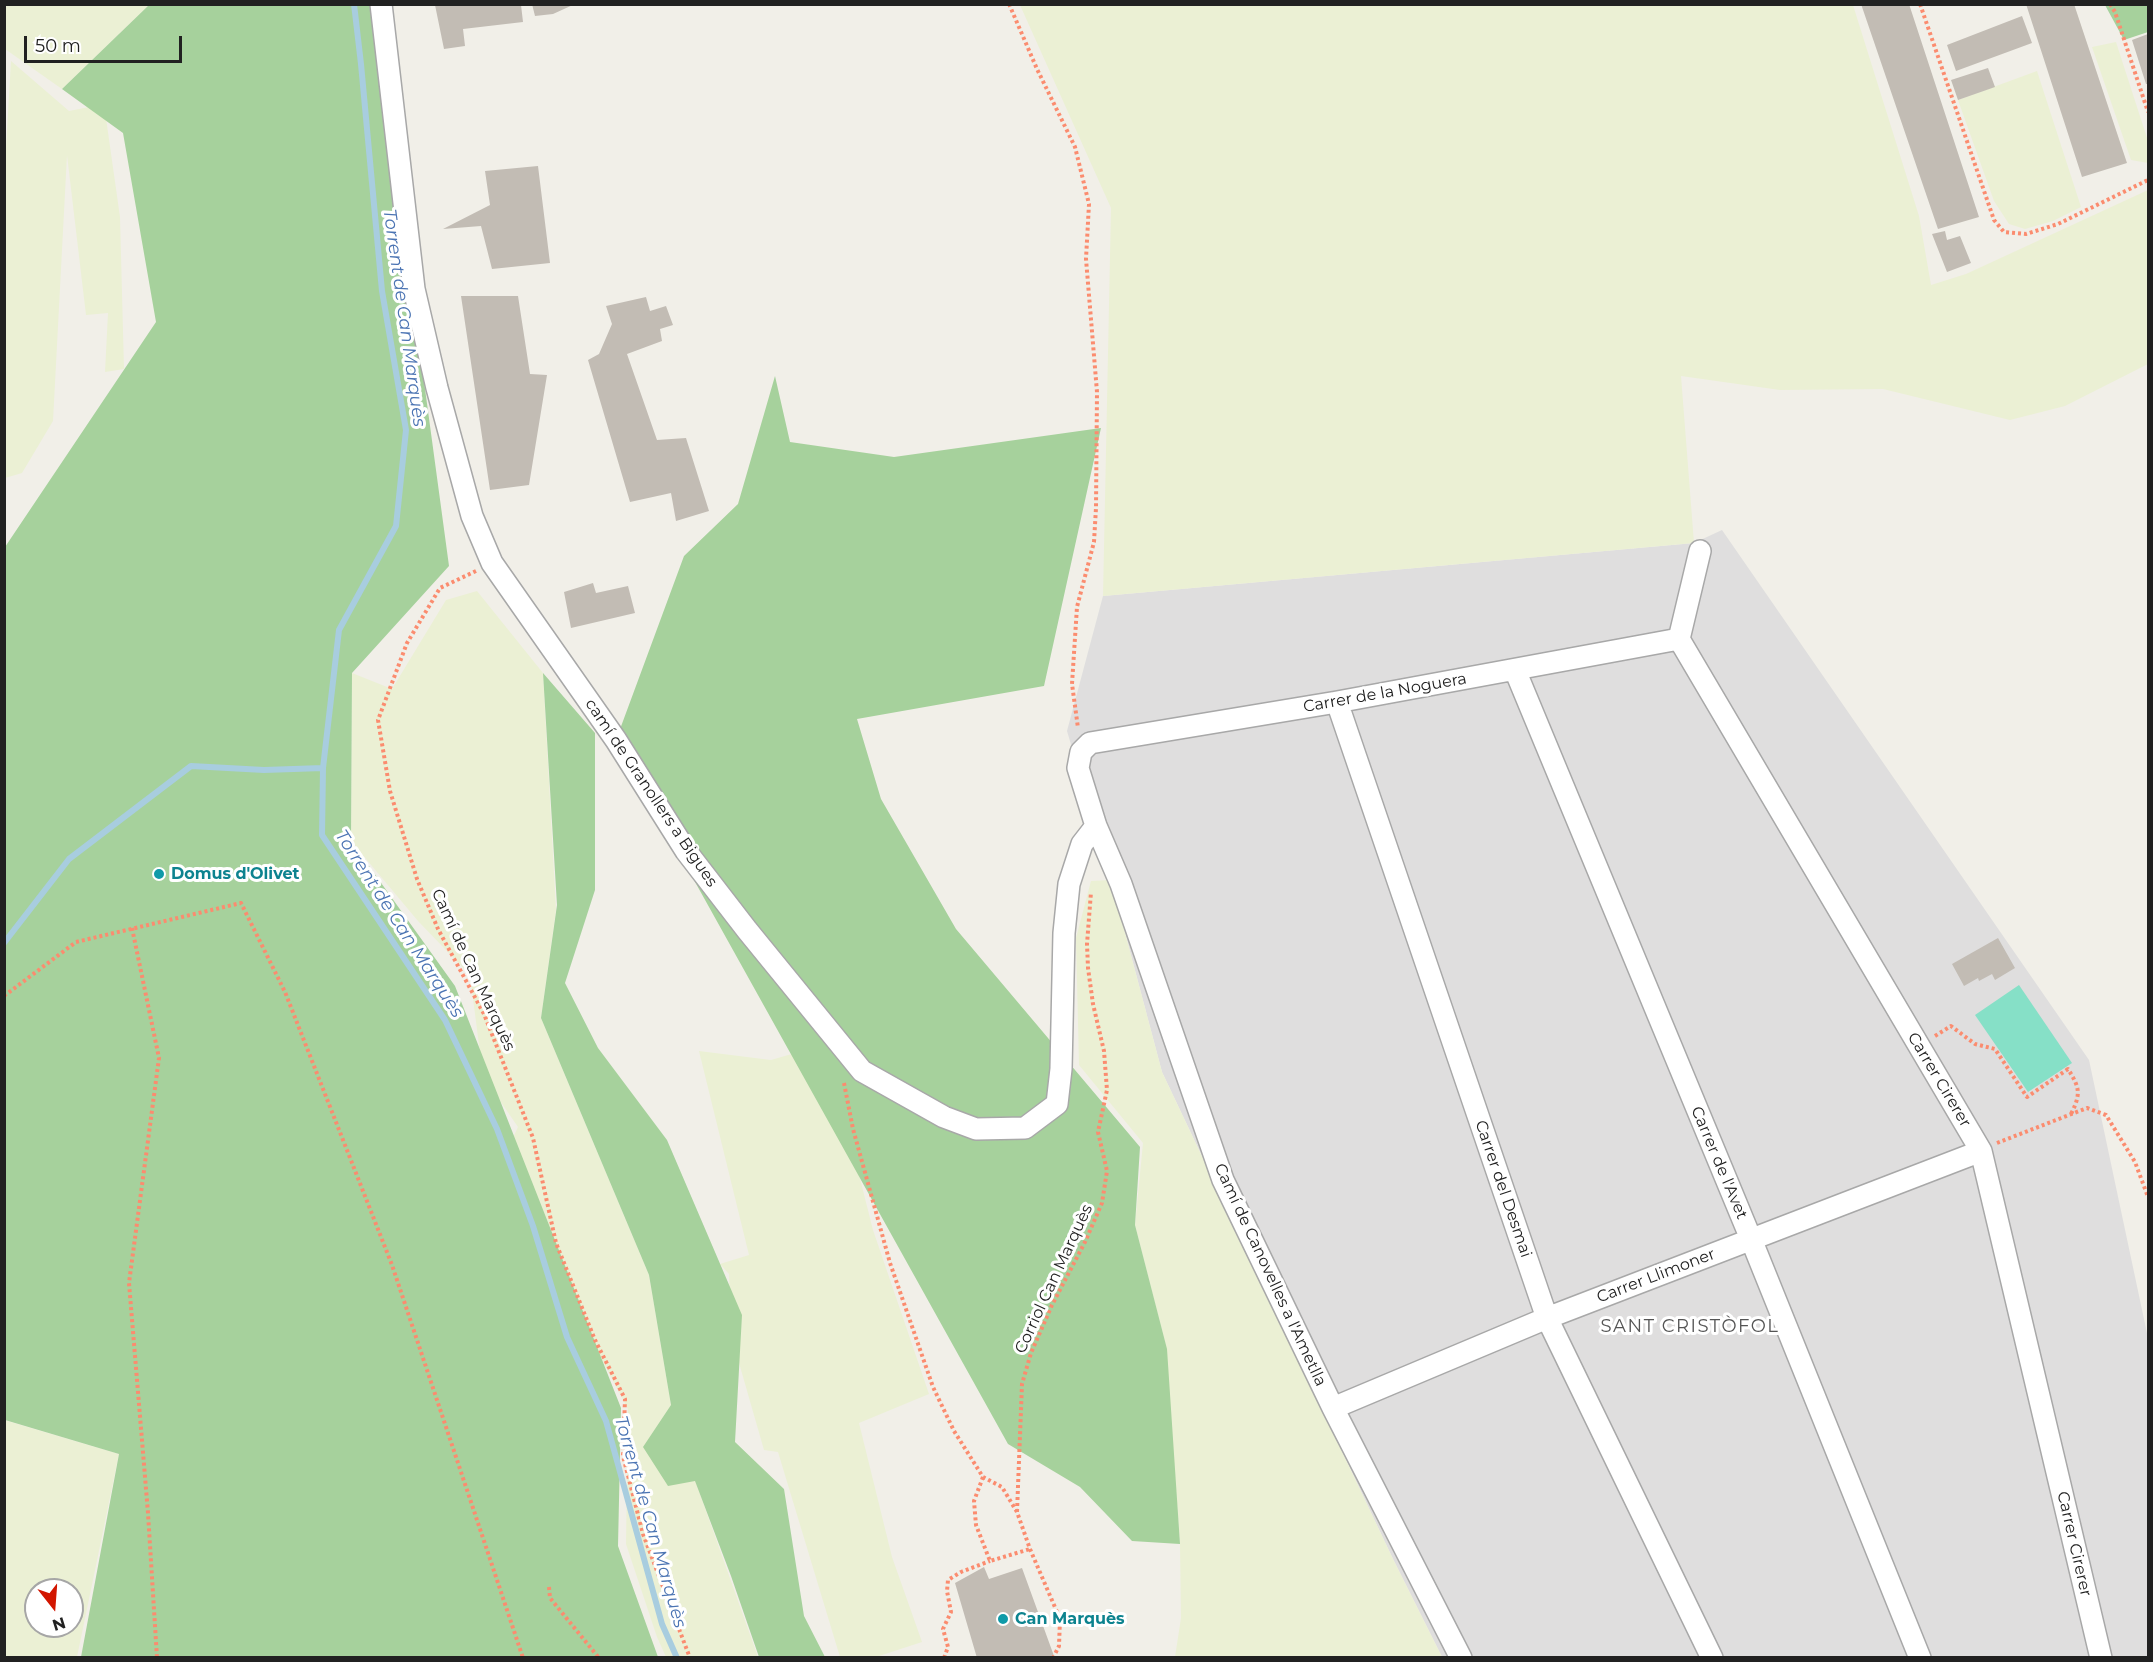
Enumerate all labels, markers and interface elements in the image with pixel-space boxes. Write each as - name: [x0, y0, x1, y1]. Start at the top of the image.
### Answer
- scale bar: [27, 24, 184, 62]
- text: 50 m: [35, 35, 81, 57]
- water label: Torrent de Can Marquès: [378, 208, 430, 428]
- street label: Carrer de la Noguera: [1302, 669, 1468, 717]
- street label: camí de Granollers a Bigues: [581, 695, 721, 891]
- water label: Torrent de Can Marquès: [330, 826, 468, 1022]
- place label: Domus d'Olivet: [171, 864, 300, 884]
- marker: Domus d'Olivet: [152, 867, 166, 881]
- street label: Camí de Can Marquès: [427, 886, 519, 1054]
- street label: Carrer Cirerer: [1903, 1029, 1975, 1131]
- street label: Carrer de l'Avet: [1687, 1104, 1751, 1222]
- street label: Carrer del Desmai: [1471, 1118, 1535, 1260]
- street label: Camí de Canovelles a l'Ametlla: [1210, 1161, 1330, 1389]
- street label: Corriol Can Marquès: [1011, 1201, 1097, 1357]
- street label: Carrer Llimoner: [1594, 1245, 1718, 1307]
- district label: SANT CRISTÒFOL: [1601, 1316, 1779, 1338]
- water label: Torrent de Can Marquès: [609, 1414, 691, 1630]
- street label: Carrer Cirerer: [2053, 1490, 2095, 1598]
- north arrow: [24, 1578, 84, 1638]
- place label: Can Marquès: [1015, 1609, 1125, 1629]
- marker: Can Marquès: [996, 1612, 1010, 1626]
- text: N: [50, 1613, 68, 1635]

